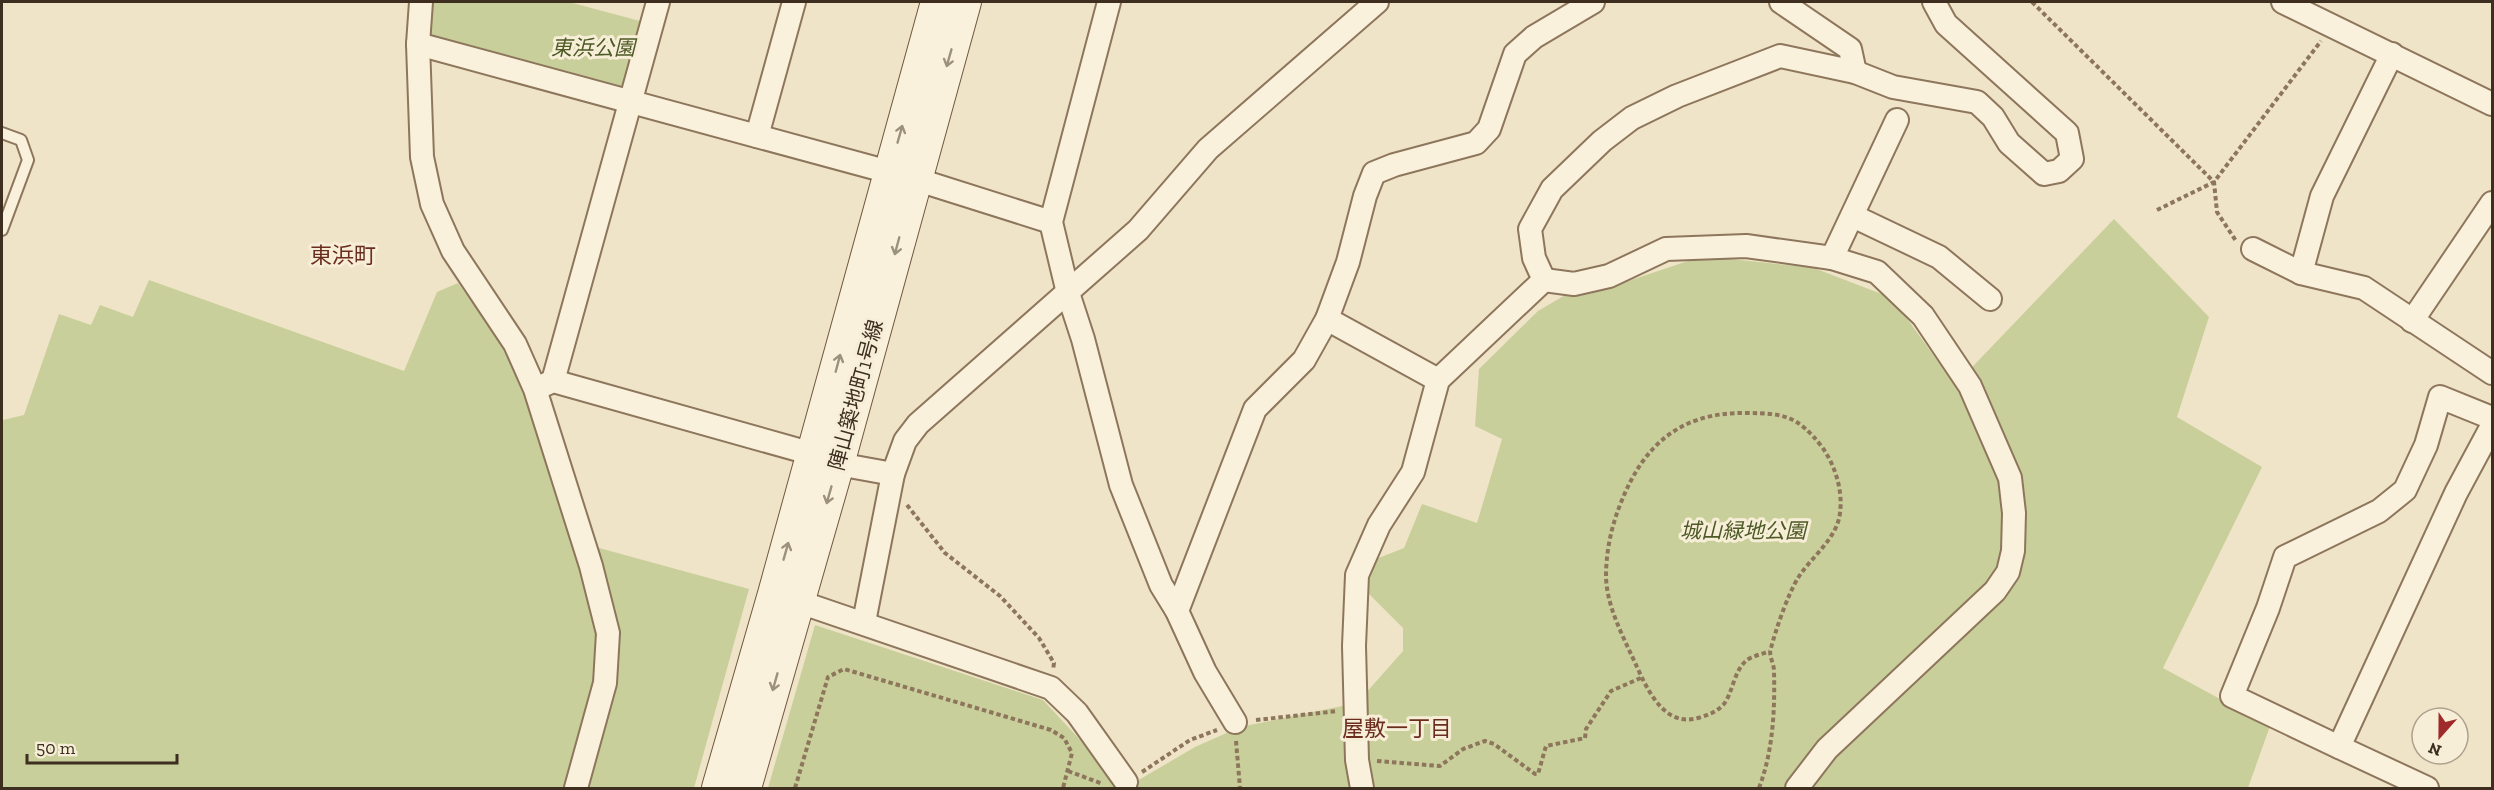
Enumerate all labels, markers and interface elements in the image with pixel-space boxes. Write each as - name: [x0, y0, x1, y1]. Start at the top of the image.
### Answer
- park label: 東浜公園: [551, 35, 638, 60]
- one-way arrow: [943, 48, 954, 67]
- one-way arrow: [895, 125, 906, 144]
- one-way arrow: [890, 236, 902, 255]
- district label: 東浜町: [310, 242, 376, 269]
- street label: 陣山築地町1号線: [823, 317, 888, 473]
- one-way arrow: [833, 354, 844, 373]
- one-way arrow: [823, 485, 834, 504]
- park label: 城山緑地公園: [1680, 518, 1809, 543]
- one-way arrow: [781, 542, 793, 561]
- one-way arrow: [769, 672, 780, 691]
- north arrow: [2410, 706, 2470, 766]
- district label: 屋敷一丁目: [1342, 715, 1452, 742]
- scale bar: [27, 727, 177, 765]
- text: 50 m: [36, 737, 76, 759]
- text: N: [2426, 738, 2444, 761]

